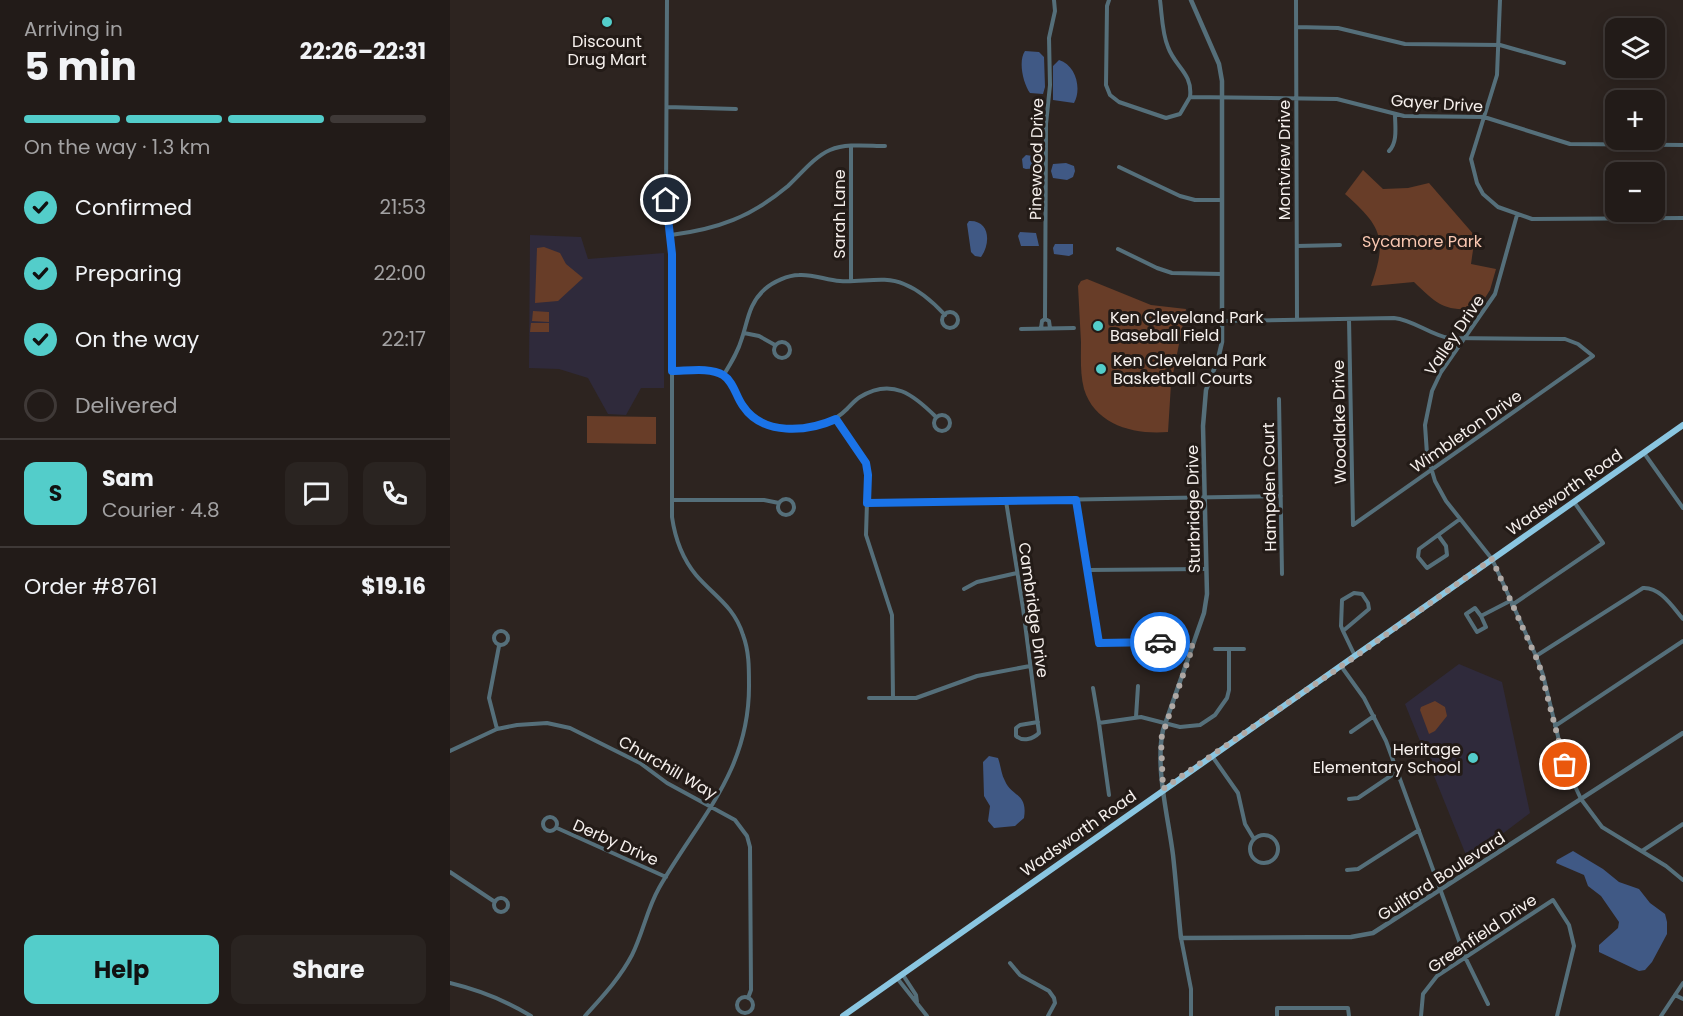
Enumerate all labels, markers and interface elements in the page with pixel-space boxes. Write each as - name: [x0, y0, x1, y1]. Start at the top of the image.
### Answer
- text: Arriving in: [24, 15, 123, 43]
- marker: Discount Drug Mart: [600, 15, 614, 29]
- map controls: [1605, 18, 1665, 222]
- button: layers: [1605, 18, 1665, 78]
- place label: Discount Drug Mart: [568, 30, 647, 71]
- text: 22:26–22:31: [300, 36, 426, 67]
- text: 5 min: [24, 39, 137, 94]
- street label: Gayer Drive: [1390, 89, 1484, 118]
- button: +: [1605, 90, 1665, 150]
- street label: Pinewood Drive: [1024, 98, 1049, 220]
- street label: Montview Drive: [1273, 100, 1296, 220]
- text: On the way · 1.3 km: [24, 133, 210, 161]
- button: −: [1605, 162, 1665, 222]
- street label: Sarah Lane: [828, 169, 851, 259]
- pin: [640, 174, 691, 225]
- icon: home: [649, 183, 682, 216]
- icon: check: [24, 191, 57, 224]
- text: Confirmed: [75, 192, 192, 223]
- text: 21:53: [380, 193, 426, 221]
- park label: Sycamore Park: [1362, 230, 1483, 253]
- icon: check: [24, 257, 57, 290]
- text: Preparing: [75, 258, 182, 289]
- text: 22:00: [374, 259, 426, 287]
- street label: Valley Drive: [1419, 290, 1490, 380]
- place label: Ken Cleveland Park Baseball Field: [1110, 306, 1264, 347]
- marker: Ken Cleveland Park Baseball Field: [1091, 319, 1105, 333]
- icon: check: [24, 323, 57, 356]
- text: On the way: [75, 324, 199, 355]
- text: 22:17: [381, 325, 426, 353]
- place label: Ken Cleveland Park Basketball Courts: [1113, 349, 1267, 390]
- street label: Woodlake Drive: [1327, 360, 1352, 484]
- marker: Ken Cleveland Park Basketball Courts: [1094, 362, 1108, 376]
- street label: Wimbleton Drive: [1406, 384, 1527, 479]
- text: Delivered: [75, 390, 178, 421]
- street label: Hampden Court: [1257, 422, 1282, 552]
- street label: Wadsworth Road: [1502, 444, 1627, 541]
- street label: Sturbridge Drive: [1181, 445, 1206, 573]
- button: chat: [285, 462, 348, 525]
- button: phone: [363, 462, 426, 525]
- text: Sam: [102, 463, 154, 494]
- text: S: [49, 478, 62, 509]
- text: Courier · 4.8: [102, 496, 220, 524]
- street label: Cambridge Drive: [1013, 541, 1054, 679]
- text: Order #8761: [24, 571, 157, 602]
- text: $19.16: [361, 571, 426, 602]
- courier: [1130, 612, 1190, 672]
- icon: car: [1144, 626, 1177, 659]
- street label: Churchill Way: [614, 730, 721, 805]
- place label: Heritage Elementary School: [1313, 738, 1461, 779]
- pin: [1539, 739, 1590, 790]
- icon: bag: [1548, 748, 1581, 781]
- marker: Heritage Elementary School: [1466, 751, 1480, 765]
- street label: Wadsworth Road: [1016, 785, 1141, 882]
- street label: Derby Drive: [569, 813, 662, 872]
- street label: Guilford Boulevard: [1373, 827, 1510, 926]
- street label: Greenfield Drive: [1423, 888, 1541, 978]
- button: Help: [24, 935, 219, 1004]
- button: Share: [231, 935, 426, 1004]

